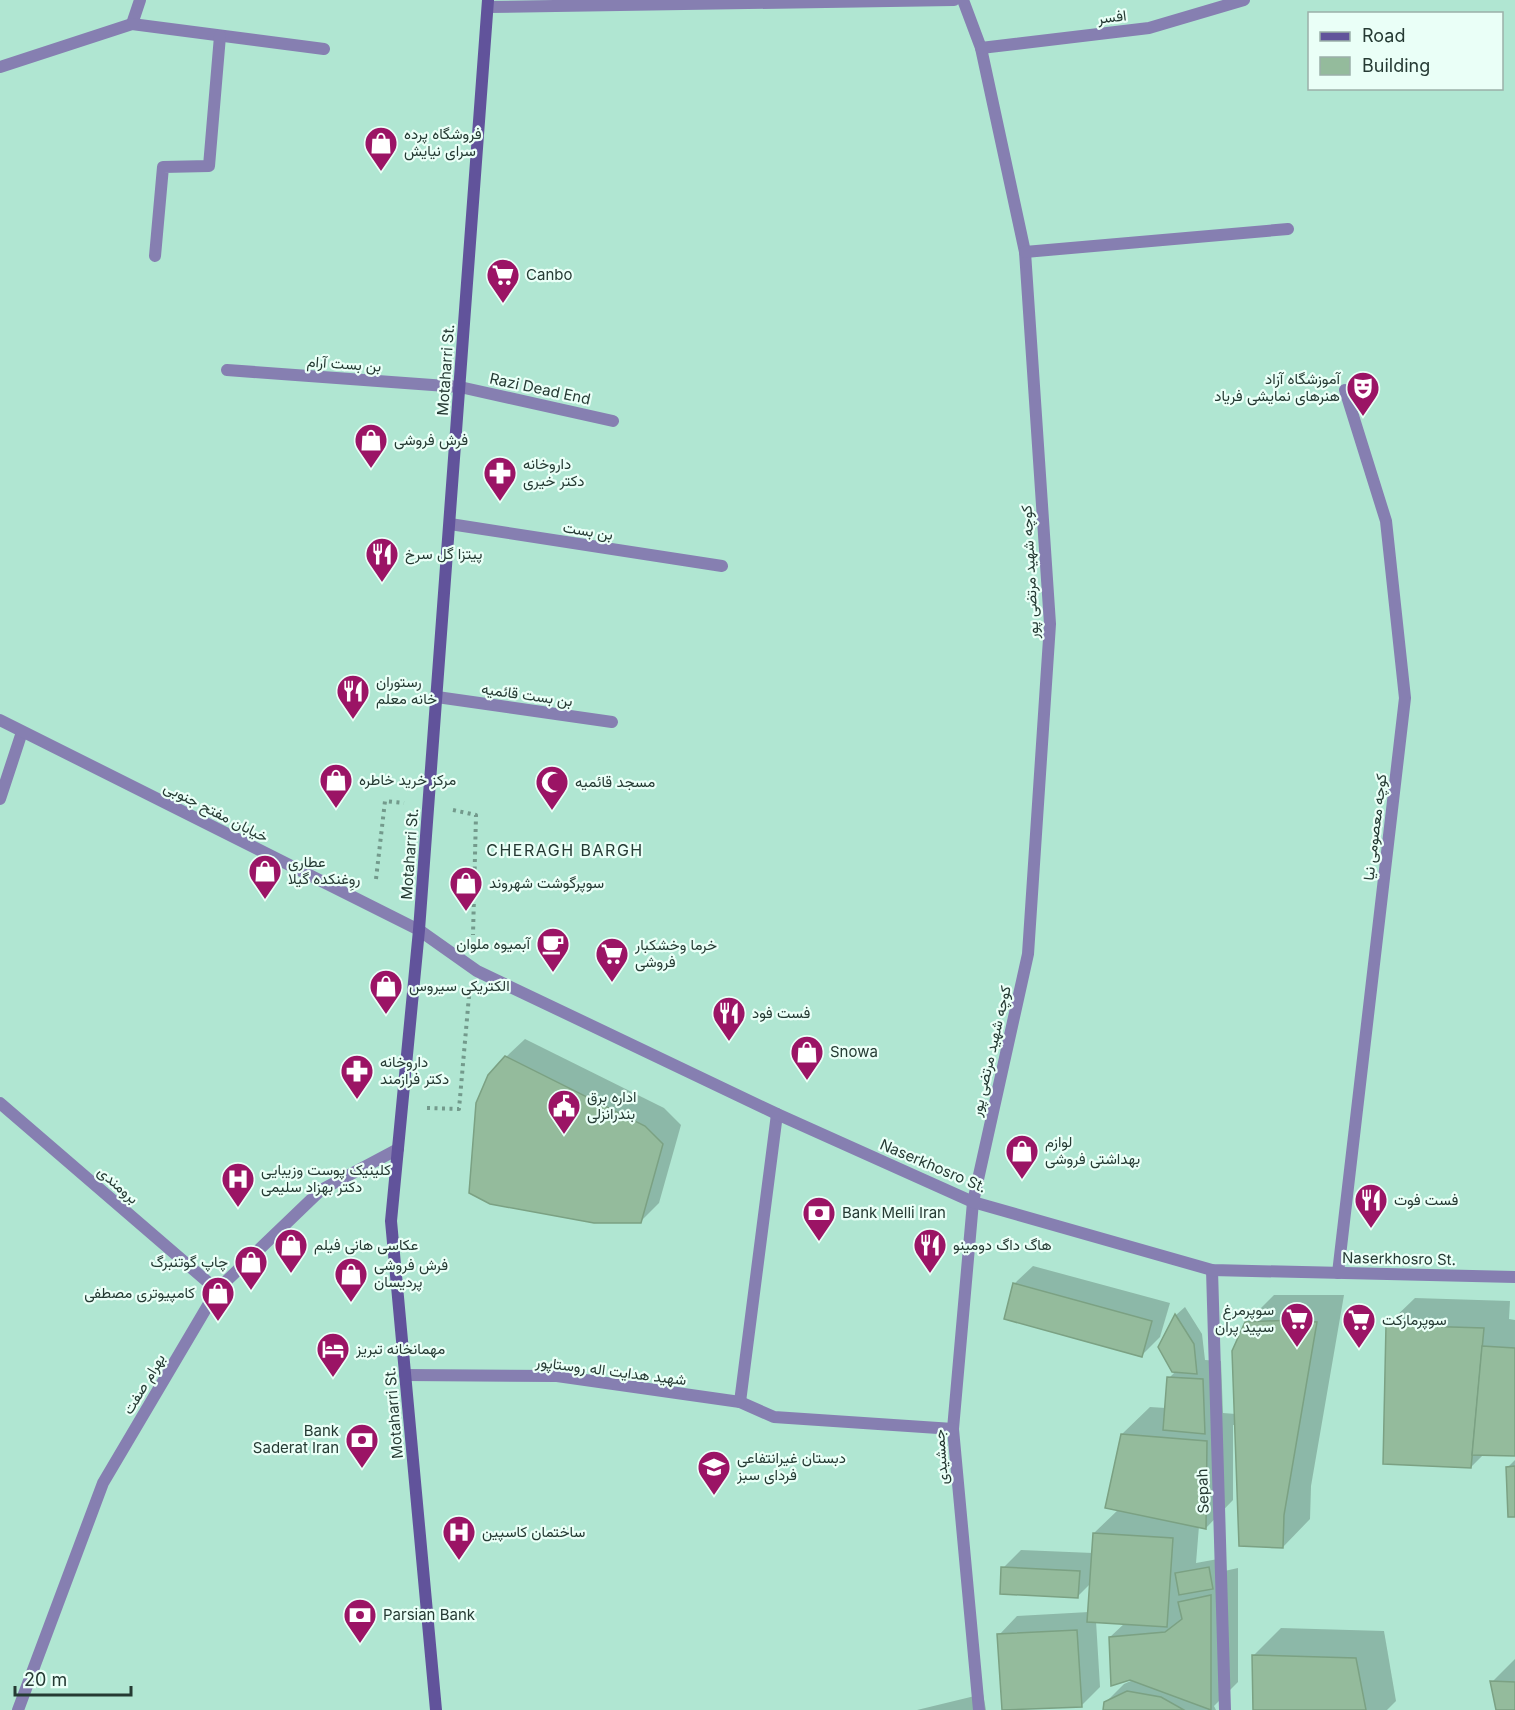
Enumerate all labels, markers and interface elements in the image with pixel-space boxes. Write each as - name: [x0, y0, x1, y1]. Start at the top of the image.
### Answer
- street label: افسر: [1095, 5, 1127, 28]
- legend: [1308, 12, 1503, 90]
- text: Road: [1362, 25, 1405, 46]
- text: Building: [1362, 55, 1430, 76]
- place label: فروشگاه پرده سرای نیایش: [404, 124, 482, 161]
- shop icon: فروشگاه پرده سرای نیایش: [363, 125, 399, 172]
- supermarket icon: Canbo: [485, 257, 521, 304]
- place label: Canbo: [526, 265, 572, 284]
- street label: Motaharri St.: [433, 324, 458, 416]
- street label: بن بست آرام: [306, 351, 382, 377]
- street label: Razi Dead End: [488, 369, 592, 408]
- place label: آموزشگاه آزاد هنرهای نمایشی فریاد: [1214, 369, 1342, 406]
- theatre icon: آموزشگاه آزاد هنرهای نمایشی فریاد: [1345, 370, 1381, 417]
- shop icon: فرش فروشی: [353, 422, 389, 469]
- place label: فرش فروشی: [394, 430, 468, 450]
- place label: داروخانه دکتر خیری: [523, 454, 584, 491]
- pharmacy icon: داروخانه دکتر خیری: [482, 455, 518, 502]
- street label: کوچه شهید مرتضی پور: [1016, 504, 1044, 640]
- street label: بن بست: [561, 517, 615, 545]
- restaurant icon: پیتزا گل سرخ: [364, 536, 400, 583]
- place label: پیتزا گل سرخ: [405, 544, 482, 565]
- place label: رستوران خانه معلم: [376, 672, 437, 709]
- restaurant icon: رستوران خانه معلم: [335, 673, 371, 720]
- street label: بن بست قائمیه: [480, 679, 574, 711]
- shop icon: مرکز خرید خاطره: [318, 762, 354, 809]
- mosque icon: مسجد قائمیه: [534, 764, 570, 811]
- place label: مرکز خرید خاطره: [359, 770, 456, 789]
- place label: مسجد قائمیه: [575, 772, 655, 791]
- street label: کوچه معصومی نیا: [1359, 772, 1392, 882]
- street label: خیابان مفتح جنوبی: [160, 777, 272, 848]
- street label: Motaharri St.: [397, 808, 422, 900]
- district label: CHERAGH BARGH: [486, 840, 644, 860]
- place label: عطاری روِغنکده گیلا: [288, 852, 360, 891]
- shop icon: عطاری روِغنکده گیلا: [247, 853, 283, 900]
- shop icon: سوپرگوشت شهروند: [448, 865, 484, 912]
- place label: سوپرگوشت شهروند: [489, 873, 604, 893]
- cafe icon: آبمیوه ملوان: [535, 926, 571, 973]
- place label: آبمیوه ملوان: [456, 934, 532, 953]
- place label: خرما وخشکبار فروشی: [634, 935, 717, 972]
- supermarket icon: خرما وخشکبار فروشی: [594, 936, 630, 983]
- shop icon: الکتریکی سیروس: [368, 968, 404, 1015]
- place label: الکتریکی سیروس: [409, 976, 510, 996]
- street label: کوچه شهید مرتضی پور: [966, 983, 1016, 1119]
- restaurant icon: فست فود: [711, 995, 747, 1042]
- place label: فست فود: [752, 1003, 811, 1022]
- shop icon: Snowa: [789, 1034, 825, 1081]
- place label: Snowa: [830, 1042, 878, 1061]
- place label: داروخانه دکتر فرازمند: [380, 1052, 449, 1088]
- pharmacy icon: داروخانه دکتر فرازمند: [339, 1053, 375, 1100]
- place label: اداره برق بندرانزلی: [587, 1087, 636, 1124]
- public building icon: اداره برق بندرانزلی: [546, 1088, 582, 1135]
- place label: لوازم بهداشتی فروشی: [1045, 1132, 1140, 1169]
- shop icon: لوازم بهداشتی فروشی: [1004, 1133, 1040, 1180]
- street label: Naserkhosro St.: [877, 1135, 989, 1197]
- place label: کلینیک پوست وزیبایی دکتر بهزاد سلیمی: [261, 1160, 391, 1197]
- hospital icon: کلینیک پوست وزیبایی دکتر بهزاد سلیمی: [220, 1161, 256, 1208]
- street label: برومندی: [93, 1162, 143, 1208]
- restaurant icon: فست فوت: [1353, 1182, 1389, 1229]
- place label: فست فوت: [1394, 1190, 1458, 1209]
- bank icon: Bank Melli Iran: [801, 1195, 837, 1242]
- place label: Bank Melli Iran: [842, 1203, 946, 1222]
- shop icon: عکاسی هانی فیلم: [273, 1227, 309, 1274]
- restaurant icon: هاگ داگ دومینو: [912, 1227, 948, 1274]
- place label: عکاسی هانی فیلم: [314, 1235, 419, 1255]
- place label: هاگ داگ دومینو: [953, 1235, 1052, 1254]
- shop icon: چاپ گوتنبرگ: [233, 1244, 269, 1291]
- street label: Naserkhosro St.: [1342, 1248, 1456, 1269]
- place label: چاپ گوتنبرگ: [151, 1252, 228, 1272]
- place label: فرش فروشی پردیسان: [374, 1255, 448, 1292]
- shop icon: فرش فروشی پردیسان: [333, 1256, 369, 1303]
- shop icon: کامپیوتری مصطفی: [200, 1275, 236, 1322]
- place label: کامپیوتری مصطفی: [84, 1283, 195, 1303]
- place label: سوپرمرغ سپید پران: [1215, 1300, 1274, 1337]
- supermarket icon: سوپرمرغ سپید پران: [1279, 1301, 1315, 1348]
- supermarket icon: سوپرمارکت: [1341, 1302, 1377, 1349]
- place label: سوپرمارکت: [1382, 1310, 1447, 1330]
- hotel icon: مهمانخانه تبریز: [315, 1331, 351, 1378]
- place label: مهمانخانه تبریز: [355, 1339, 445, 1358]
- street label: بهرام صفت: [118, 1350, 170, 1418]
- street label: شهید هدایت اله روستاپور: [533, 1352, 688, 1390]
- street label: Motaharri St.: [380, 1367, 407, 1460]
- place label: Bank Saderat Iran: [253, 1421, 340, 1457]
- bank icon: Bank Saderat Iran: [344, 1422, 380, 1469]
- street label: جمشیدی: [929, 1429, 953, 1485]
- place label: دبستان غیرانتفاعی فردای سبز: [736, 1448, 846, 1485]
- school or university icon: دبستان غیرانتفاعی فردای سبز: [696, 1449, 732, 1496]
- street label: Sepah: [1192, 1468, 1213, 1514]
- hospital icon: ساختمان کاسپین: [441, 1514, 477, 1561]
- place label: ساختمان کاسپین: [482, 1522, 585, 1542]
- bank icon: Parsian Bank: [342, 1597, 378, 1644]
- place label: Parsian Bank: [383, 1605, 476, 1624]
- scale bar: [15, 1659, 130, 1697]
- text: 20 m: [24, 1669, 67, 1690]

